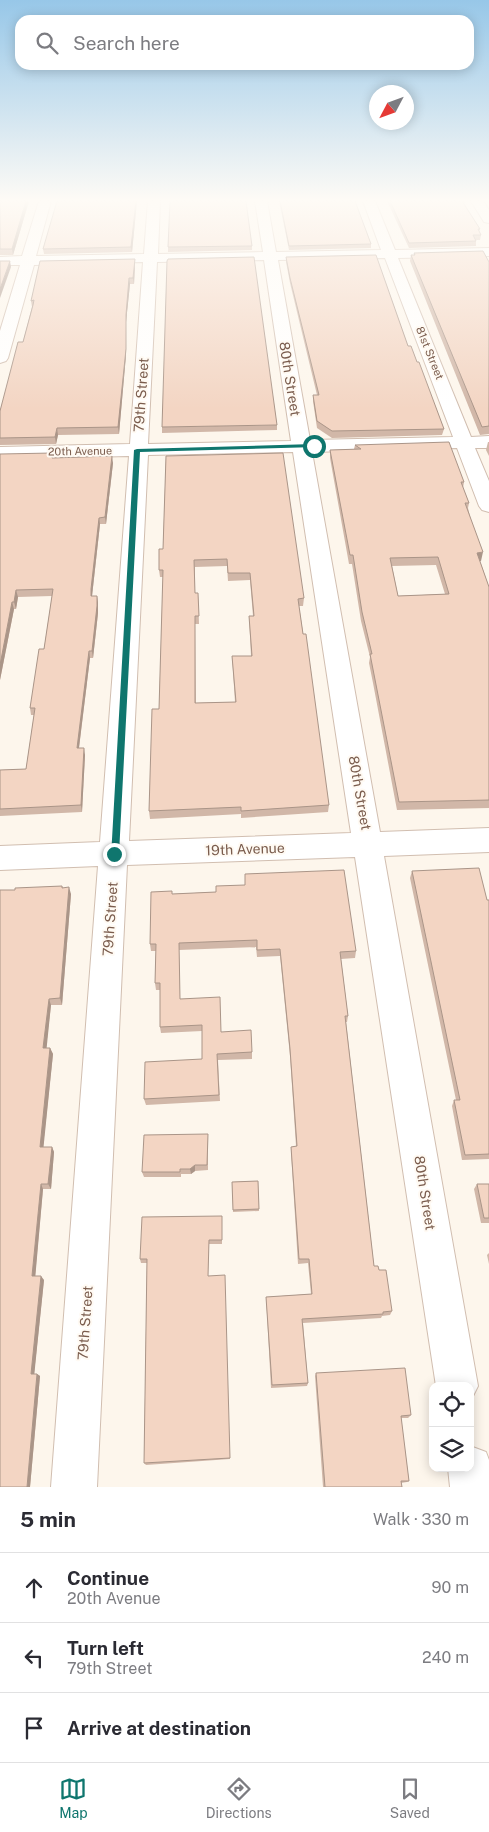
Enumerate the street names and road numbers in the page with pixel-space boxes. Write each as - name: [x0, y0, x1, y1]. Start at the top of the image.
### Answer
- street label: 81st Street: [414, 325, 446, 381]
- street label: 80th Street: [276, 341, 304, 417]
- street label: 79th Street: [130, 357, 152, 433]
- street label: 20th Avenue: [48, 444, 112, 458]
- street label: 80th Street: [346, 755, 374, 831]
- street label: 19th Avenue: [205, 840, 285, 858]
- street label: 79th Street: [99, 881, 121, 957]
- street label: 80th Street: [411, 1155, 439, 1231]
- street label: 79th Street: [74, 1285, 96, 1361]

